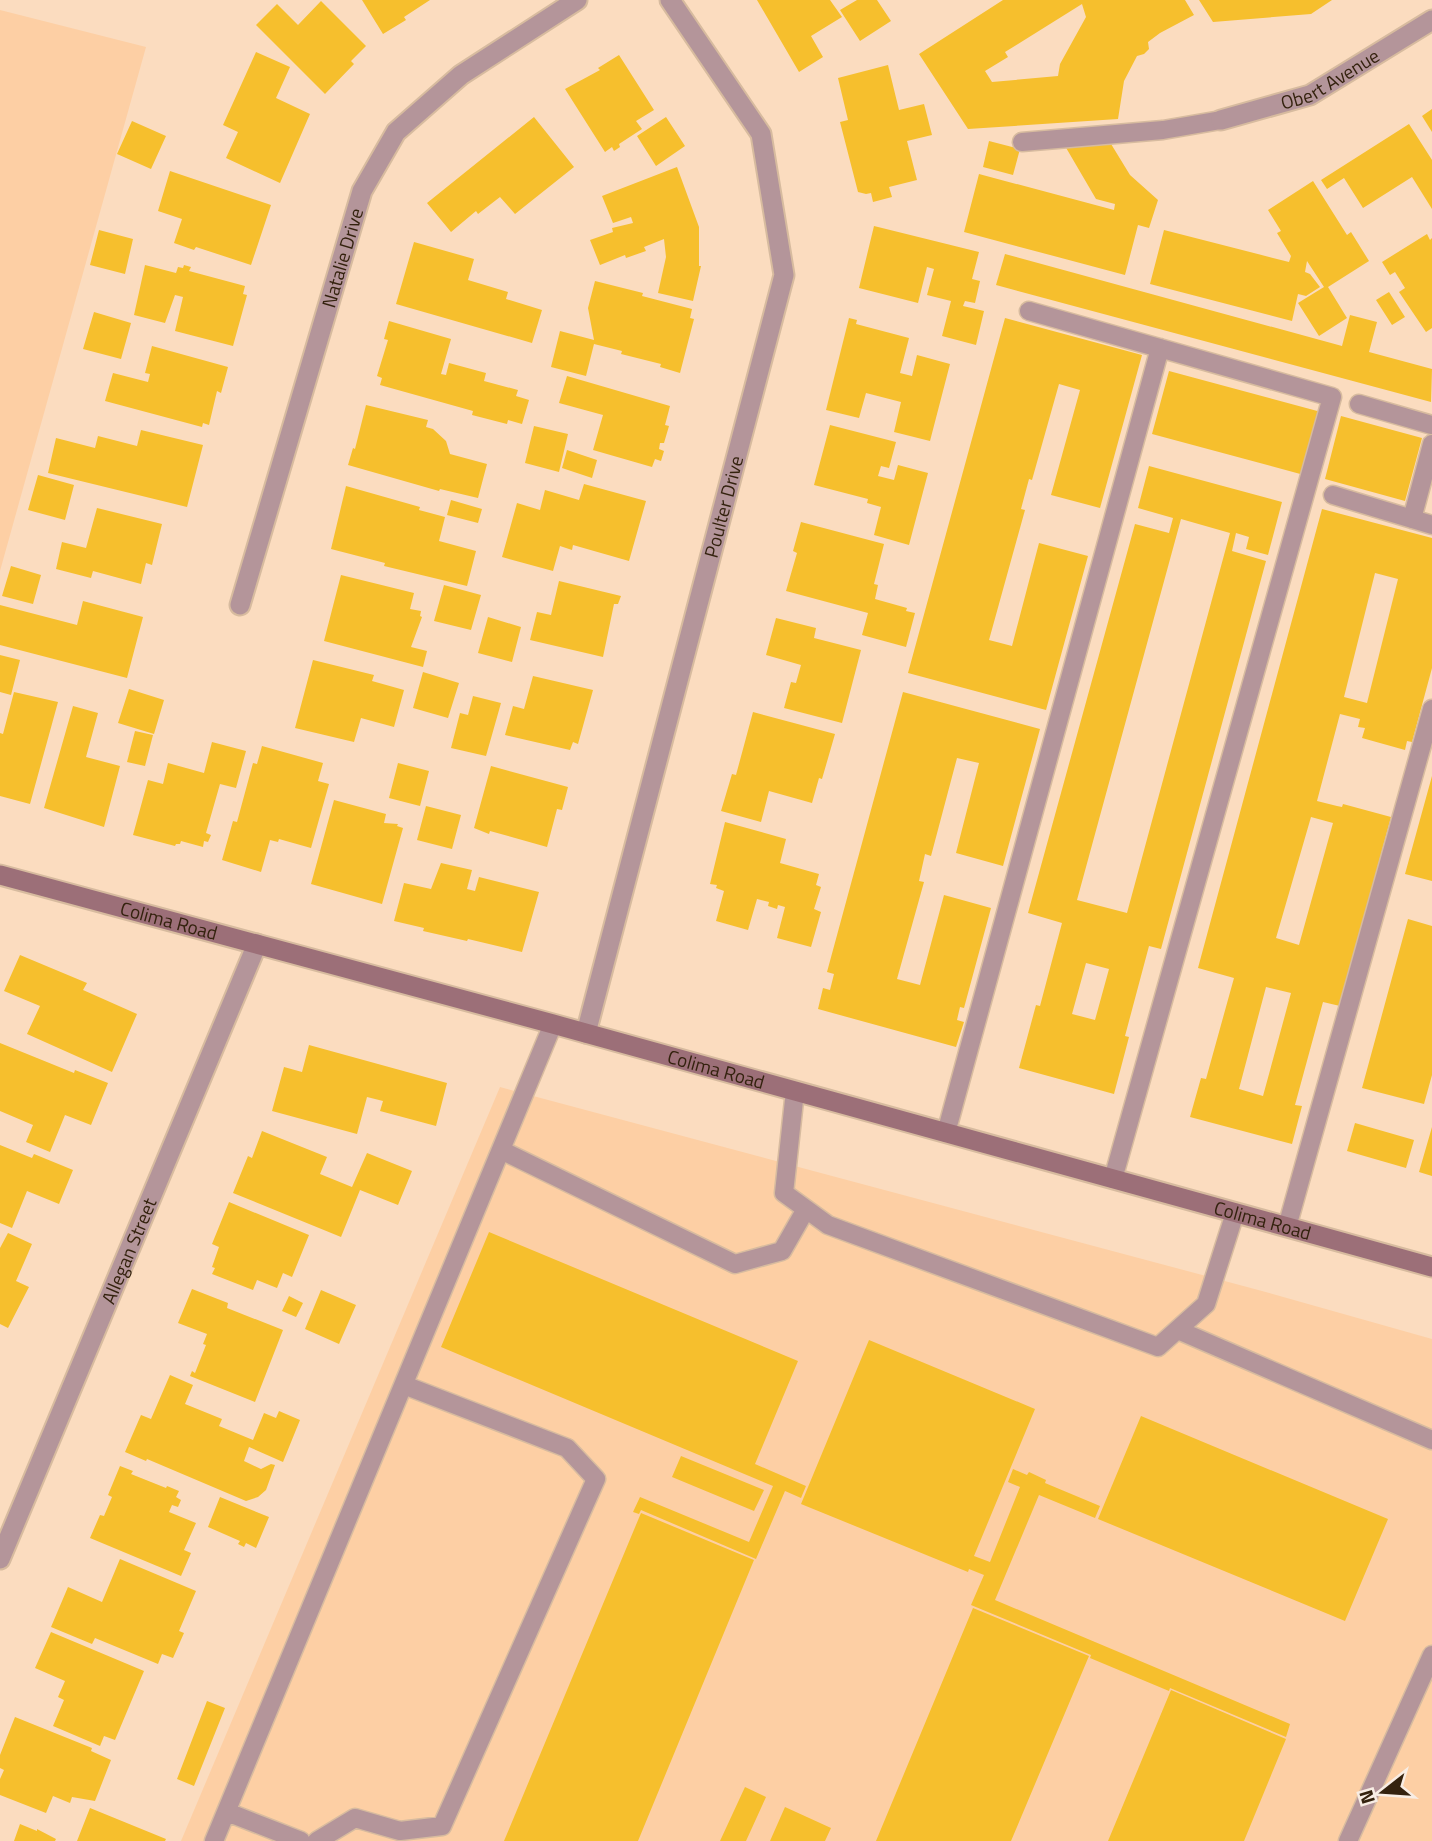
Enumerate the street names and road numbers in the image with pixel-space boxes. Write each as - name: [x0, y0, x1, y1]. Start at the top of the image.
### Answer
- street label: Obert Avenue: [1277, 41, 1385, 117]
- street label: Natalie Drive: [313, 204, 370, 311]
- street label: Poulter Drive: [696, 452, 750, 561]
- street label: Colima Road: [117, 893, 221, 947]
- street label: Colima Road: [664, 1041, 768, 1096]
- street label: Colima Road: [1211, 1192, 1315, 1247]
- street label: Allegan Street: [93, 1193, 164, 1308]

